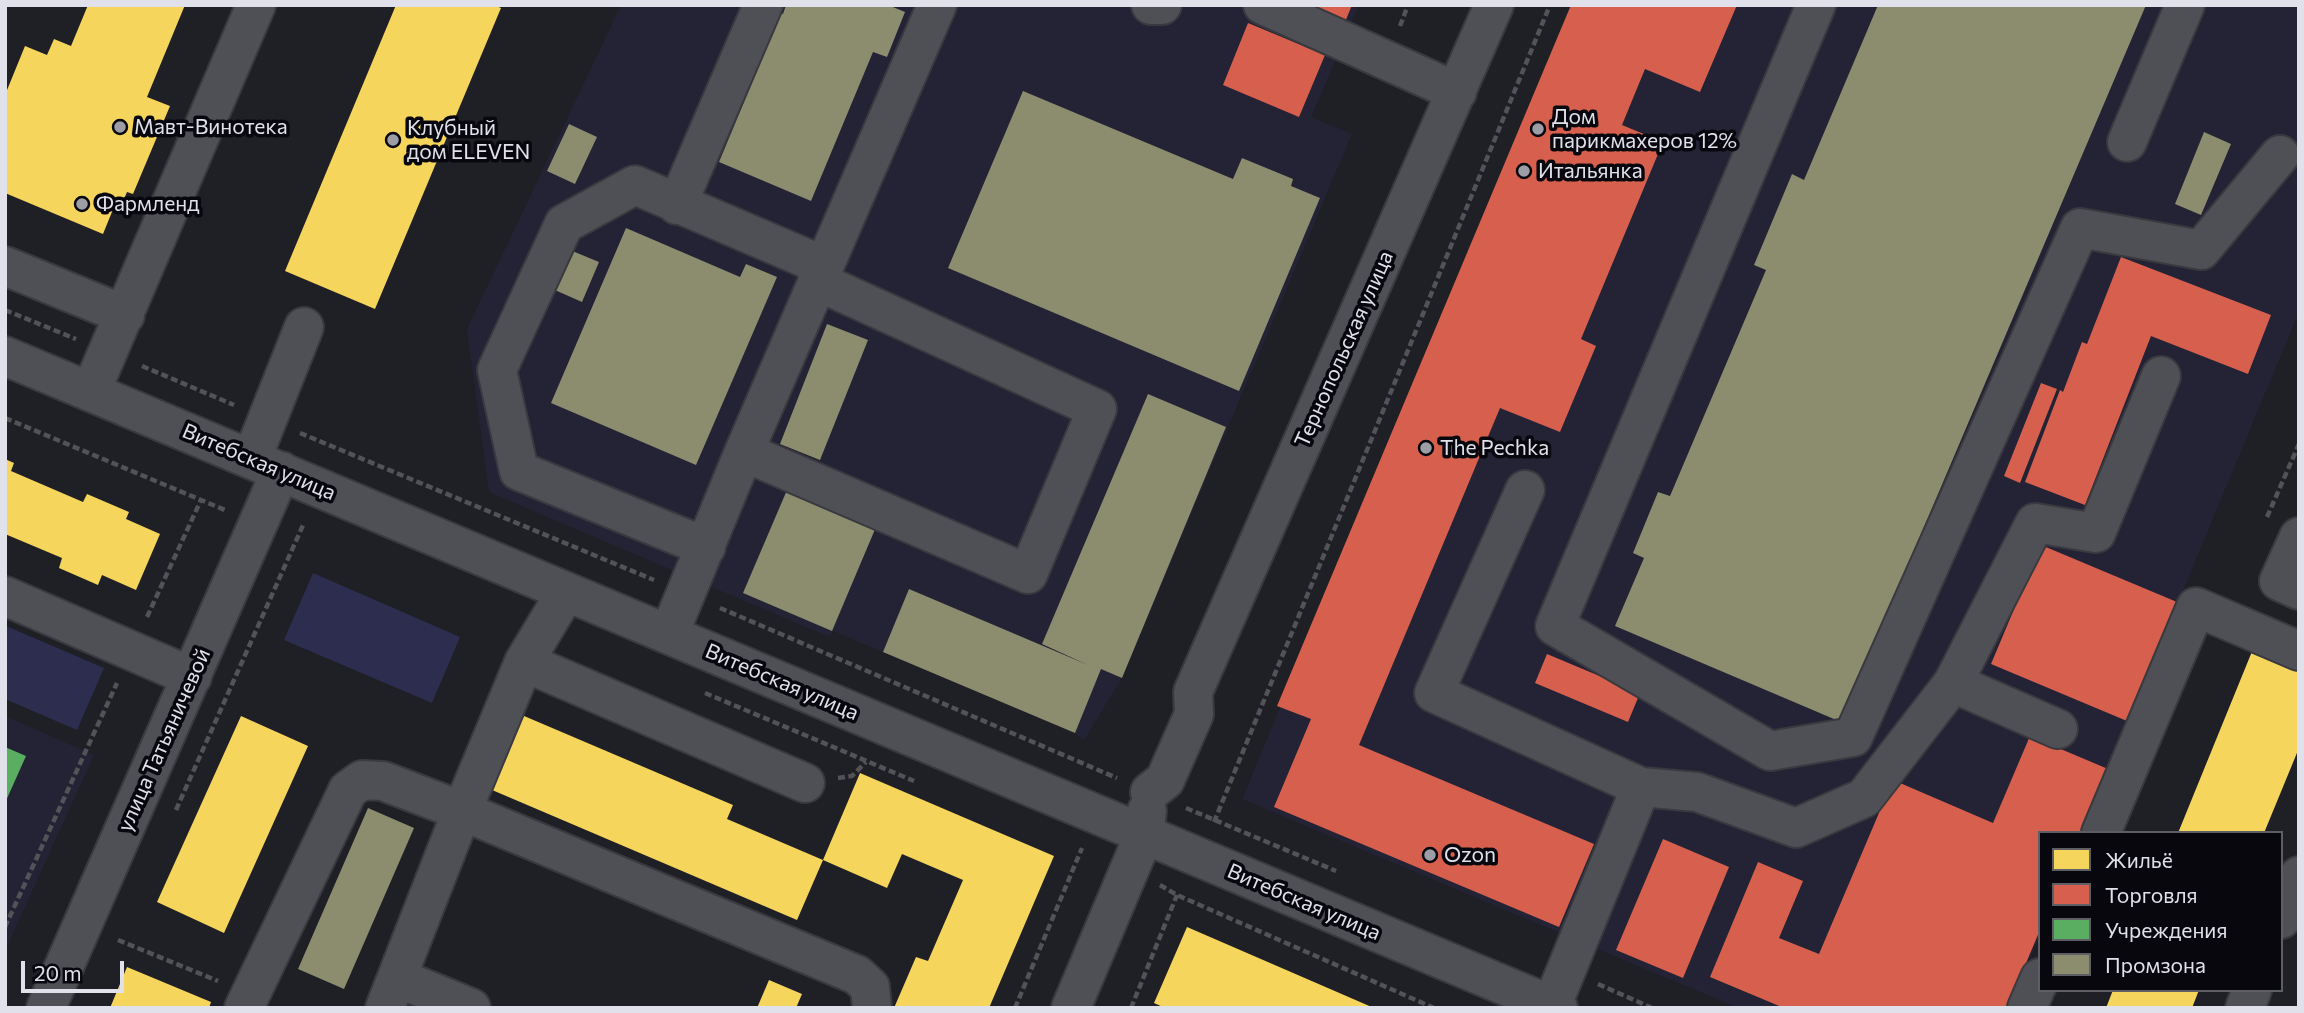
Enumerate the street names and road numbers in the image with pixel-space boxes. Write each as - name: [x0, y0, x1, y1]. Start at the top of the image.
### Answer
- street label: Тернопольская улица: [1289, 247, 1399, 451]
- street label: Витебская улица: [179, 418, 339, 506]
- street label: Витебская улица: [702, 638, 862, 726]
- street label: улица Татьяничевой: [112, 645, 216, 835]
- street label: Витебская улица: [1224, 858, 1384, 946]

